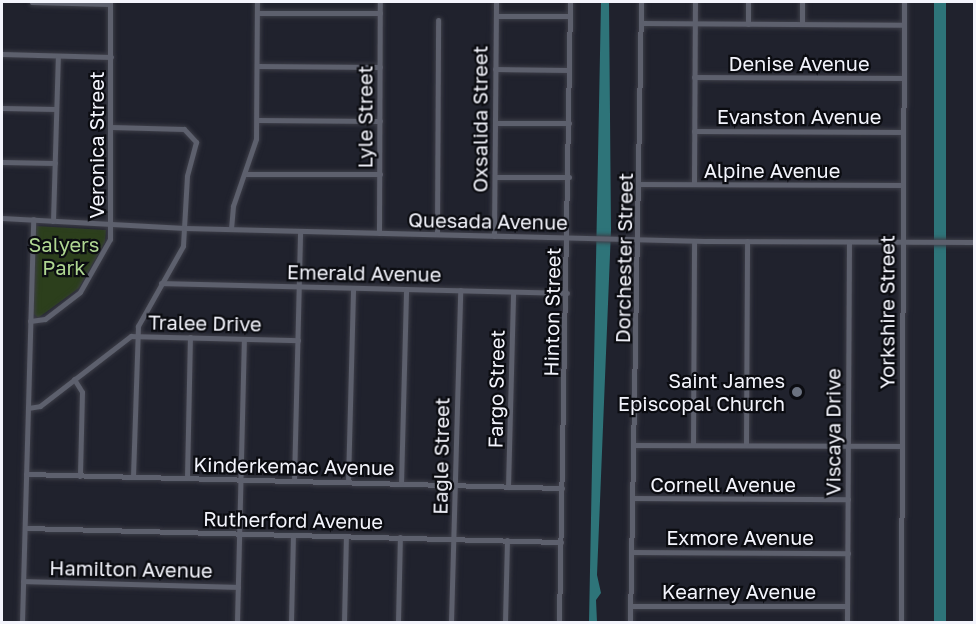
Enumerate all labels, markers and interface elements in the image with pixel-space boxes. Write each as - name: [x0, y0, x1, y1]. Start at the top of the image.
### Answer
- street label: Oxsalida Street: [468, 45, 492, 193]
- street label: Denise Avenue: [728, 51, 870, 75]
- street label: Lyle Street: [353, 66, 377, 168]
- street label: Veronica Street: [84, 71, 108, 219]
- street label: Evanston Avenue: [717, 104, 881, 128]
- street label: Alpine Avenue: [704, 158, 840, 182]
- street label: Dorchester Street: [611, 173, 637, 343]
- street label: Quesada Avenue: [408, 208, 568, 234]
- park label: Salyers Park: [29, 233, 99, 280]
- street label: Yorkshire Street: [875, 235, 899, 389]
- street label: Hinton Street: [539, 247, 565, 377]
- street label: Emerald Avenue: [287, 260, 441, 286]
- street label: Tralee Drive: [148, 310, 262, 336]
- street label: Fargo Street: [483, 329, 509, 449]
- place label: Saint James Episcopal Church: [618, 368, 785, 415]
- street label: Viscaya Drive: [821, 368, 845, 496]
- marker: Saint James Episcopal Church: [790, 385, 804, 399]
- street label: Eagle Street: [428, 397, 454, 515]
- street label: Kinderkemac Avenue: [193, 452, 395, 480]
- street label: Cornell Avenue: [650, 472, 796, 496]
- street label: Rutherford Avenue: [203, 506, 383, 534]
- street label: Exmore Avenue: [666, 525, 814, 549]
- street label: Hamilton Avenue: [49, 556, 213, 582]
- street label: Kearney Avenue: [662, 579, 816, 603]

